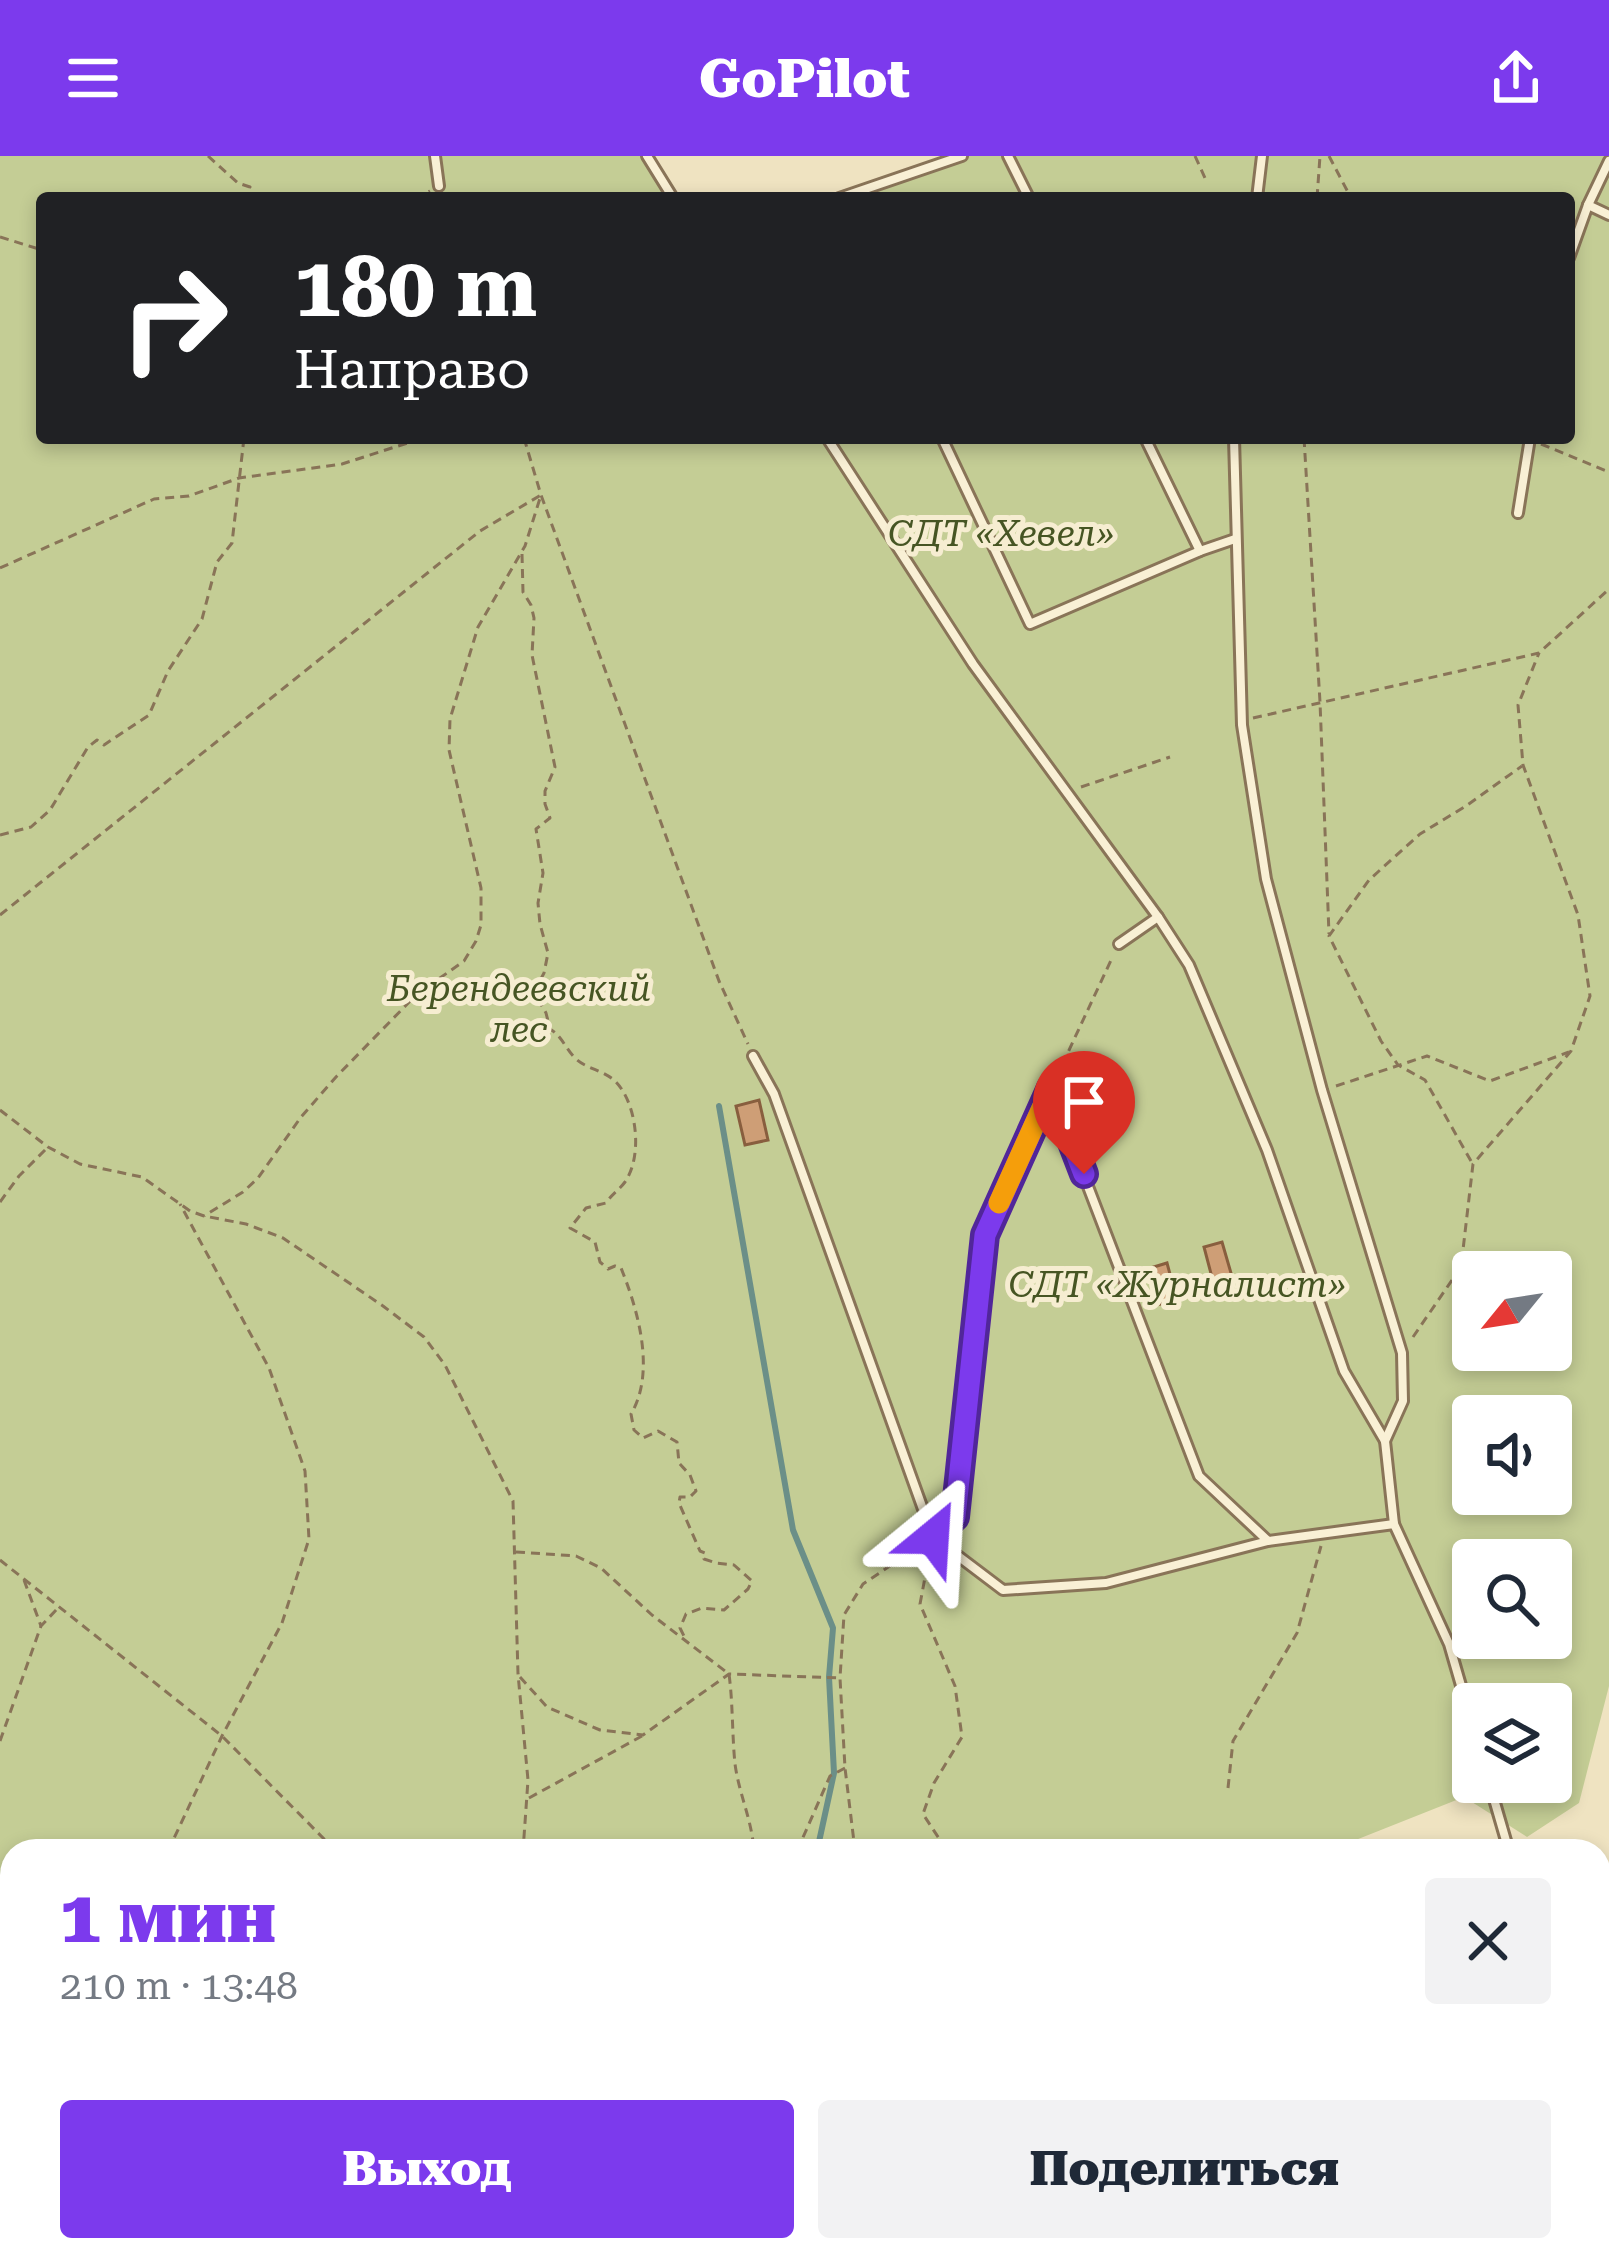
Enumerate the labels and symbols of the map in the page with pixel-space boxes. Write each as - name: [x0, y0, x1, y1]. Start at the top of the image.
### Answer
- park label: СДТ «Хевел»: [888, 513, 1114, 555]
- park label: Берендеевский лес: [386, 968, 651, 1051]
- pin: [1033, 1051, 1135, 1174]
- north arrow: [1452, 1251, 1572, 1371]
- park label: СДТ «Журналист»: [1008, 1264, 1346, 1306]
- position arrow: [870, 1474, 996, 1600]

